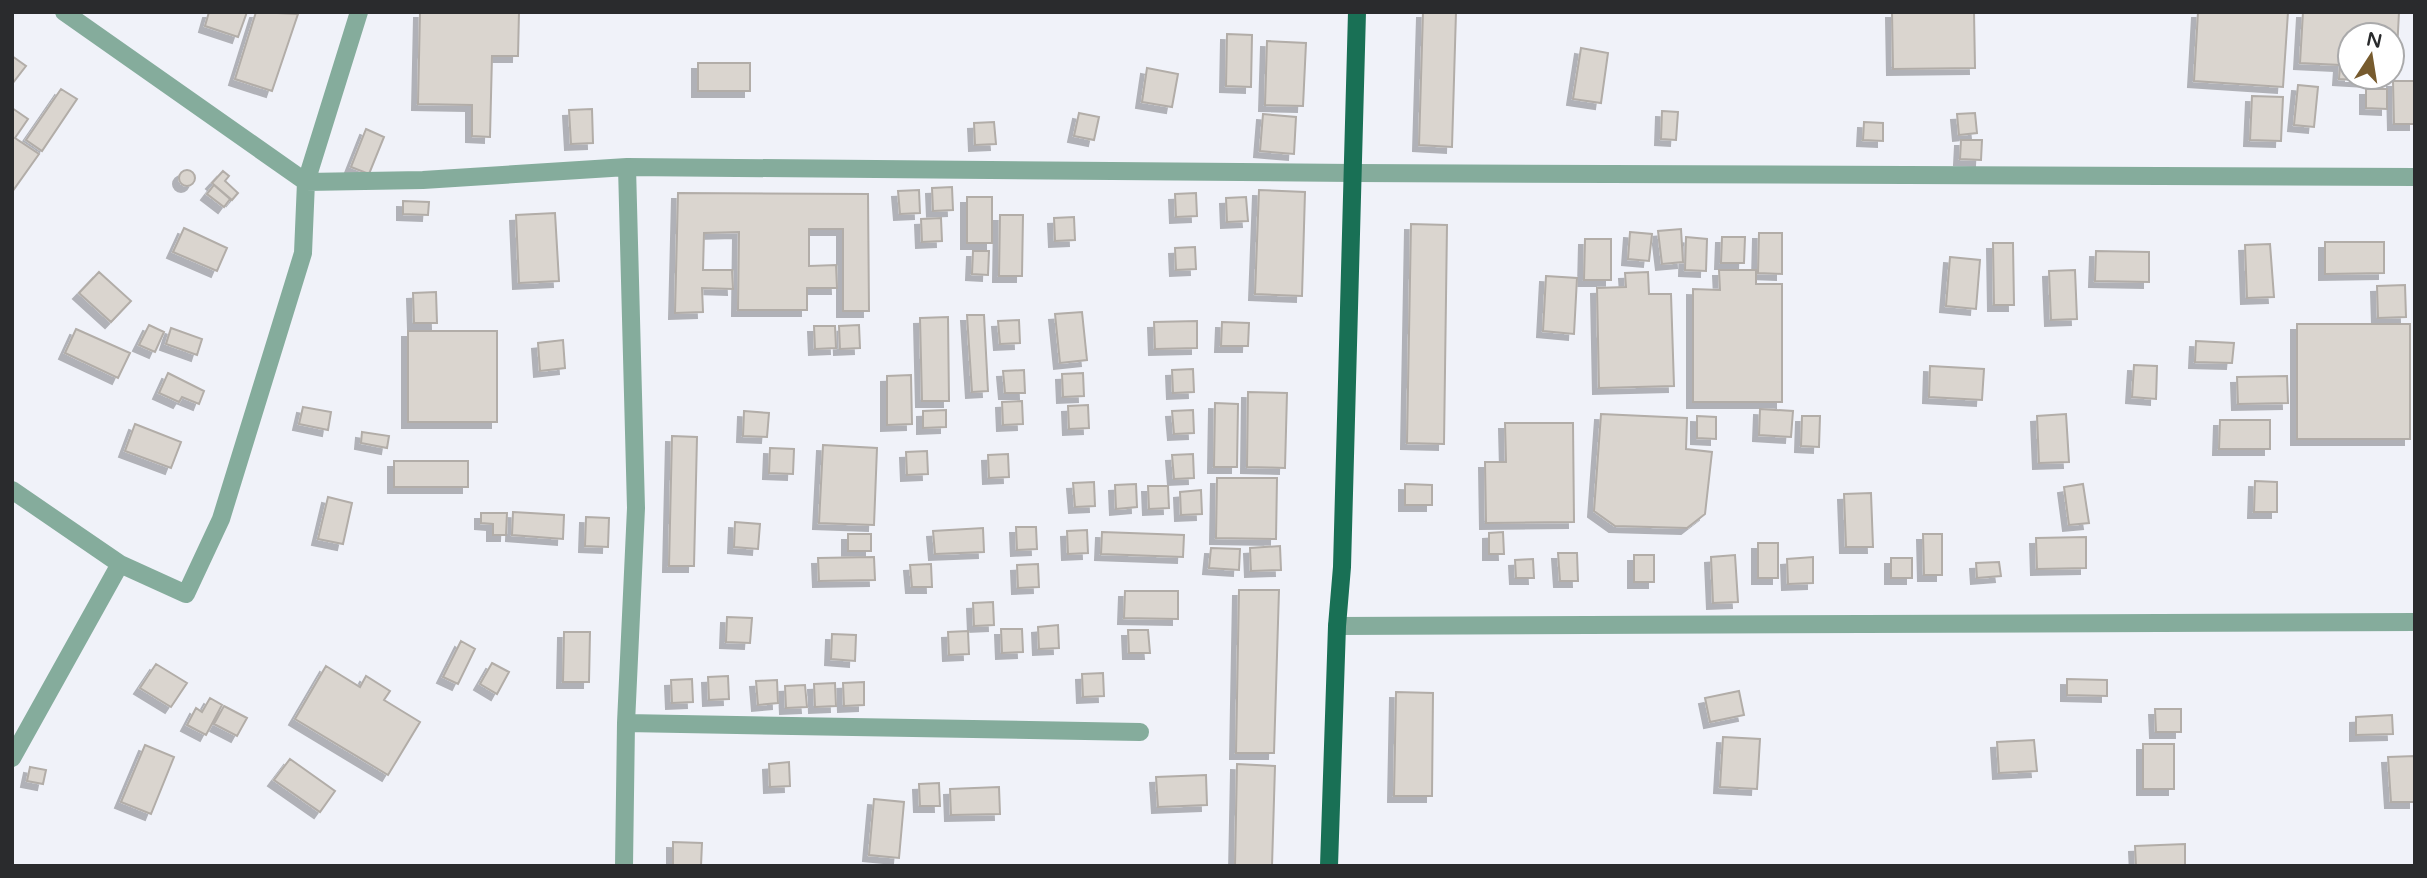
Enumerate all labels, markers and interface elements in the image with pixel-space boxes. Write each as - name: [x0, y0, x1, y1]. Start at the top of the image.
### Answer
- north arrow: [2336, 21, 2406, 91]
- text: N: [2365, 28, 2384, 53]

